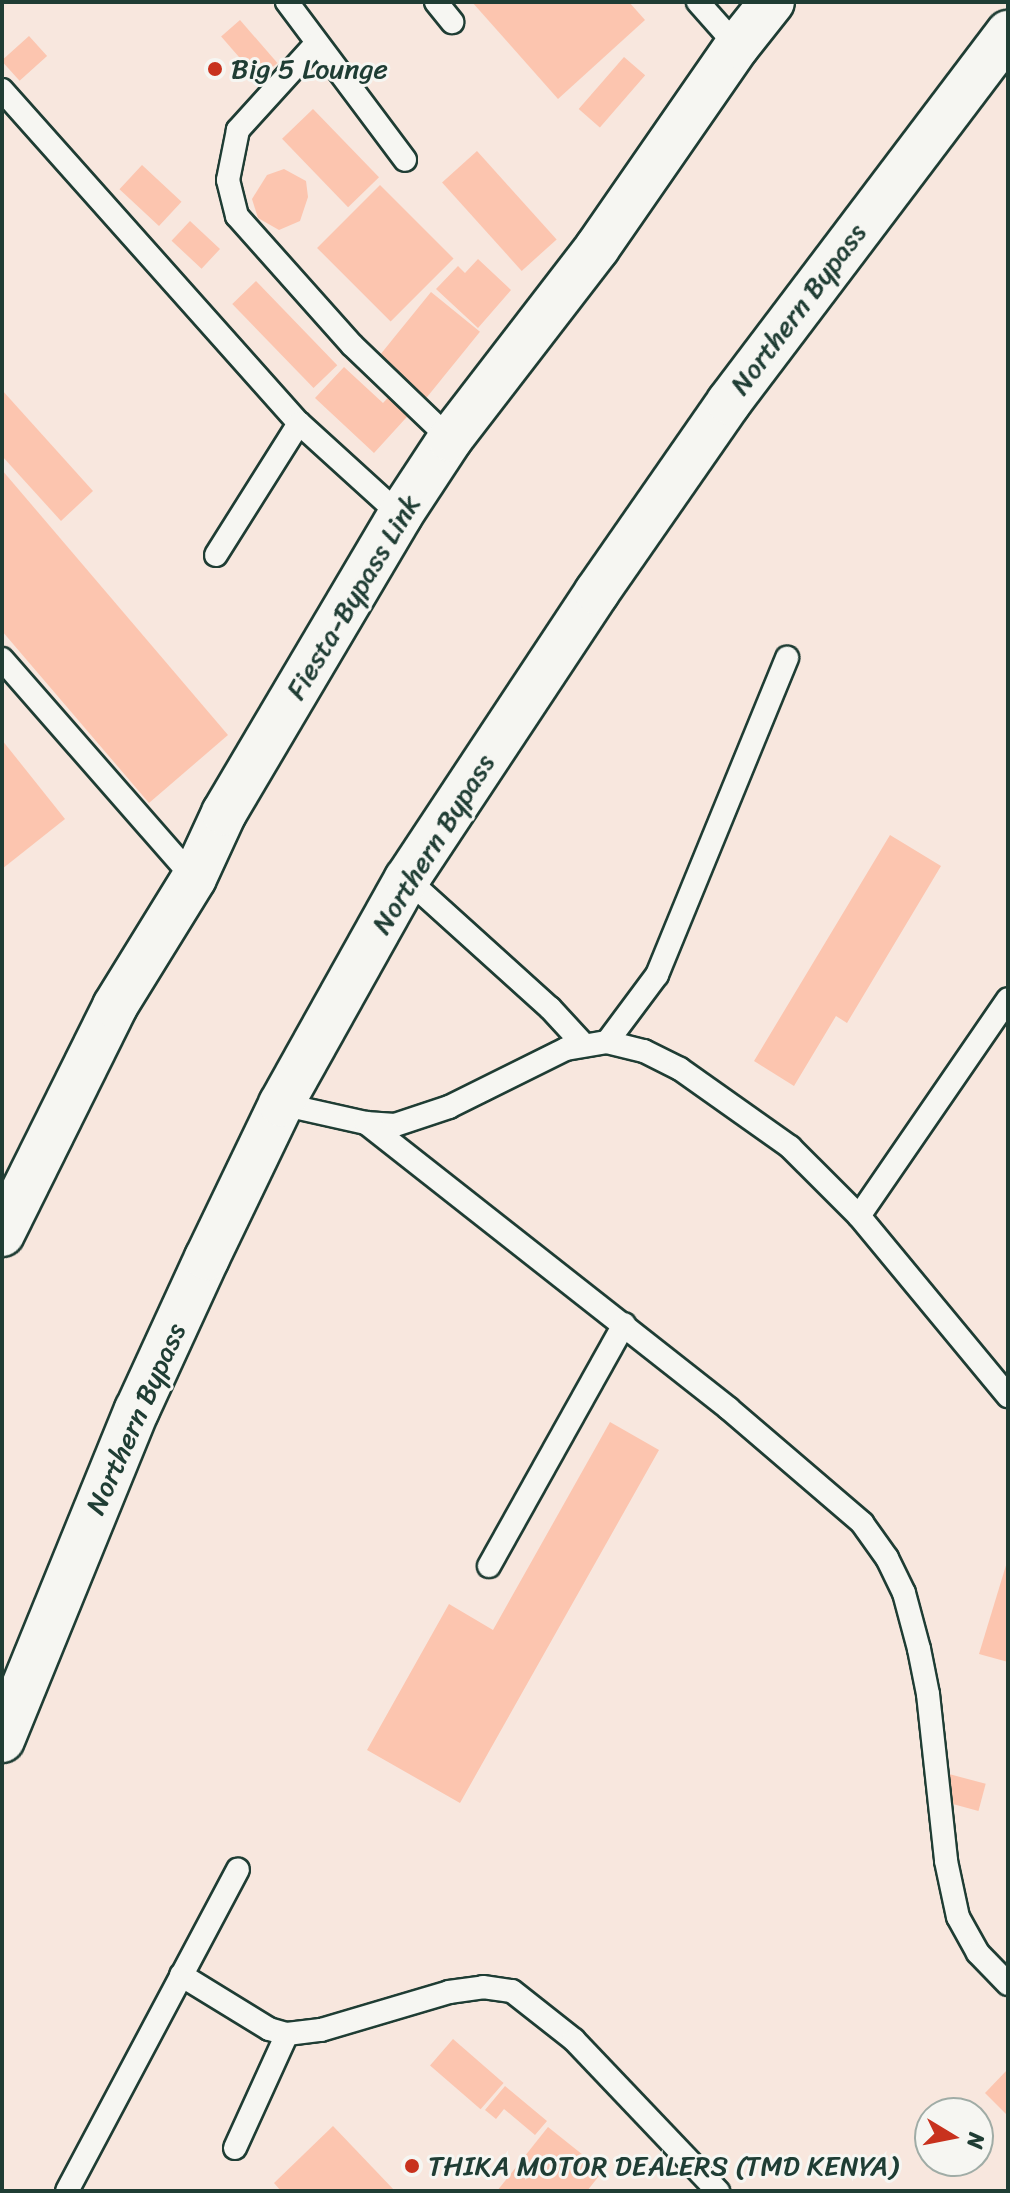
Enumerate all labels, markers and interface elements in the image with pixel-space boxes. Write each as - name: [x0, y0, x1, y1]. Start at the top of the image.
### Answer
- place label: Big 5 Lounge: [231, 52, 387, 86]
- marker: Big 5 Lounge: [206, 60, 224, 78]
- street label: Northern Bypass: [723, 217, 873, 401]
- street label: Fiesta-Bypass Link: [279, 489, 427, 705]
- street label: Northern Bypass: [364, 748, 502, 940]
- street label: Northern Bypass: [79, 1318, 193, 1520]
- north arrow: [914, 2097, 994, 2177]
- text: N: [956, 2130, 997, 2152]
- place label: THIKA MOTOR DEALERS (TMD KENYA): [428, 2149, 900, 2183]
- marker: THIKA MOTOR DEALERS (TMD KENYA): [403, 2157, 421, 2175]

